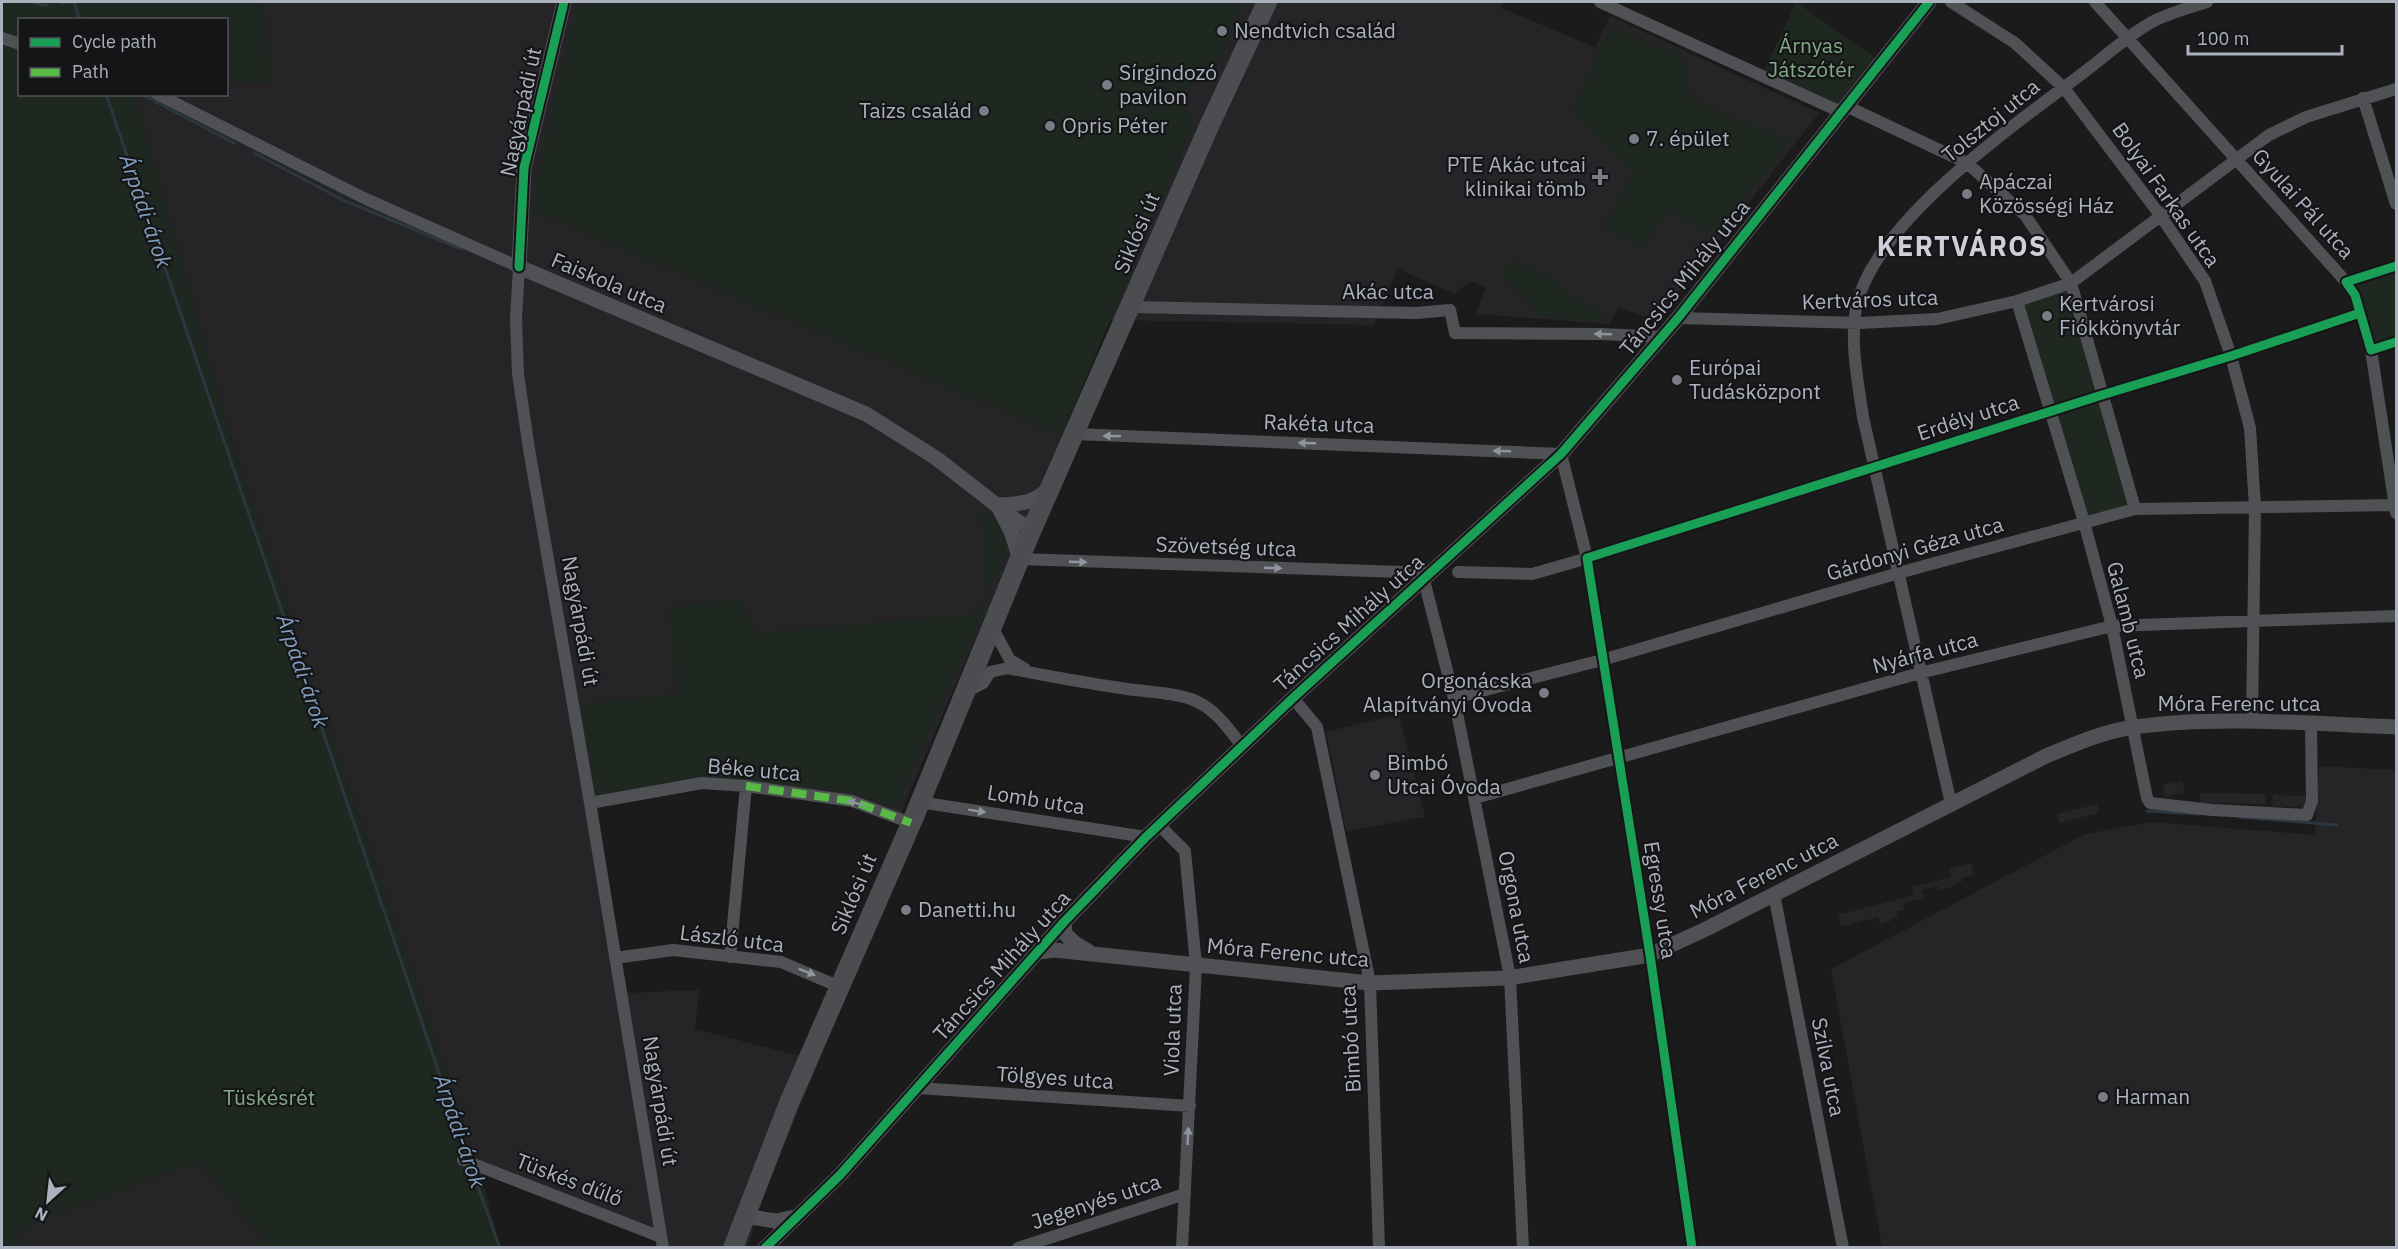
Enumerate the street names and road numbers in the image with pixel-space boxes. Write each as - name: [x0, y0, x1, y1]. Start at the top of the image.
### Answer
- street label: Nagyárpádi út: [493, 45, 547, 179]
- street label: Tolsztoj utca: [1936, 72, 2045, 168]
- street label: Bolyai Farkas utca: [2106, 116, 2227, 272]
- street label: Gyulai Pál utca: [2247, 142, 2361, 265]
- street label: Siklósi út: [1106, 188, 1166, 278]
- street label: Táncsics Mihály utca: [1613, 194, 1756, 361]
- street label: Faiskola utca: [547, 245, 671, 319]
- street label: Akác utca: [1342, 277, 1434, 305]
- street label: Kertváros utca: [1801, 283, 1939, 315]
- street label: Erdély utca: [1913, 387, 2022, 447]
- street label: Rakéta utca: [1263, 407, 1375, 439]
- street label: Gárdonyi Géza utca: [1823, 509, 2006, 587]
- street label: Szövetség utca: [1155, 530, 1297, 562]
- street label: Táncsics Mihály utca: [1267, 547, 1429, 697]
- street label: Nagyárpádi út: [556, 554, 606, 688]
- street label: Galamb utca: [2101, 559, 2157, 681]
- street label: Nyárfa utca: [1869, 625, 1981, 680]
- street label: Móra Ferenc utca: [2158, 689, 2320, 717]
- street label: Béke utca: [706, 751, 802, 787]
- street label: Lomb utca: [985, 777, 1087, 821]
- street label: Móra Ferenc utca: [1685, 826, 1842, 925]
- street label: Egressy utca: [1638, 839, 1684, 961]
- street label: Orgona utca: [1492, 848, 1542, 965]
- street label: Siklósi út: [823, 849, 883, 939]
- street label: Táncsics Mihály utca: [926, 884, 1076, 1046]
- street label: László utca: [678, 918, 786, 958]
- street label: Móra Ferenc utca: [1206, 931, 1370, 973]
- street label: Viola utca: [1156, 983, 1188, 1077]
- street label: Bimbó utca: [1333, 985, 1367, 1093]
- street label: Szilva utca: [1806, 1015, 1852, 1119]
- street label: Nagyárpádi út: [637, 1034, 685, 1168]
- street label: Tölgyes utca: [996, 1059, 1115, 1095]
- street label: Tüskés dűlő: [512, 1146, 627, 1212]
- street label: Jegenyés utca: [1027, 1167, 1164, 1235]

